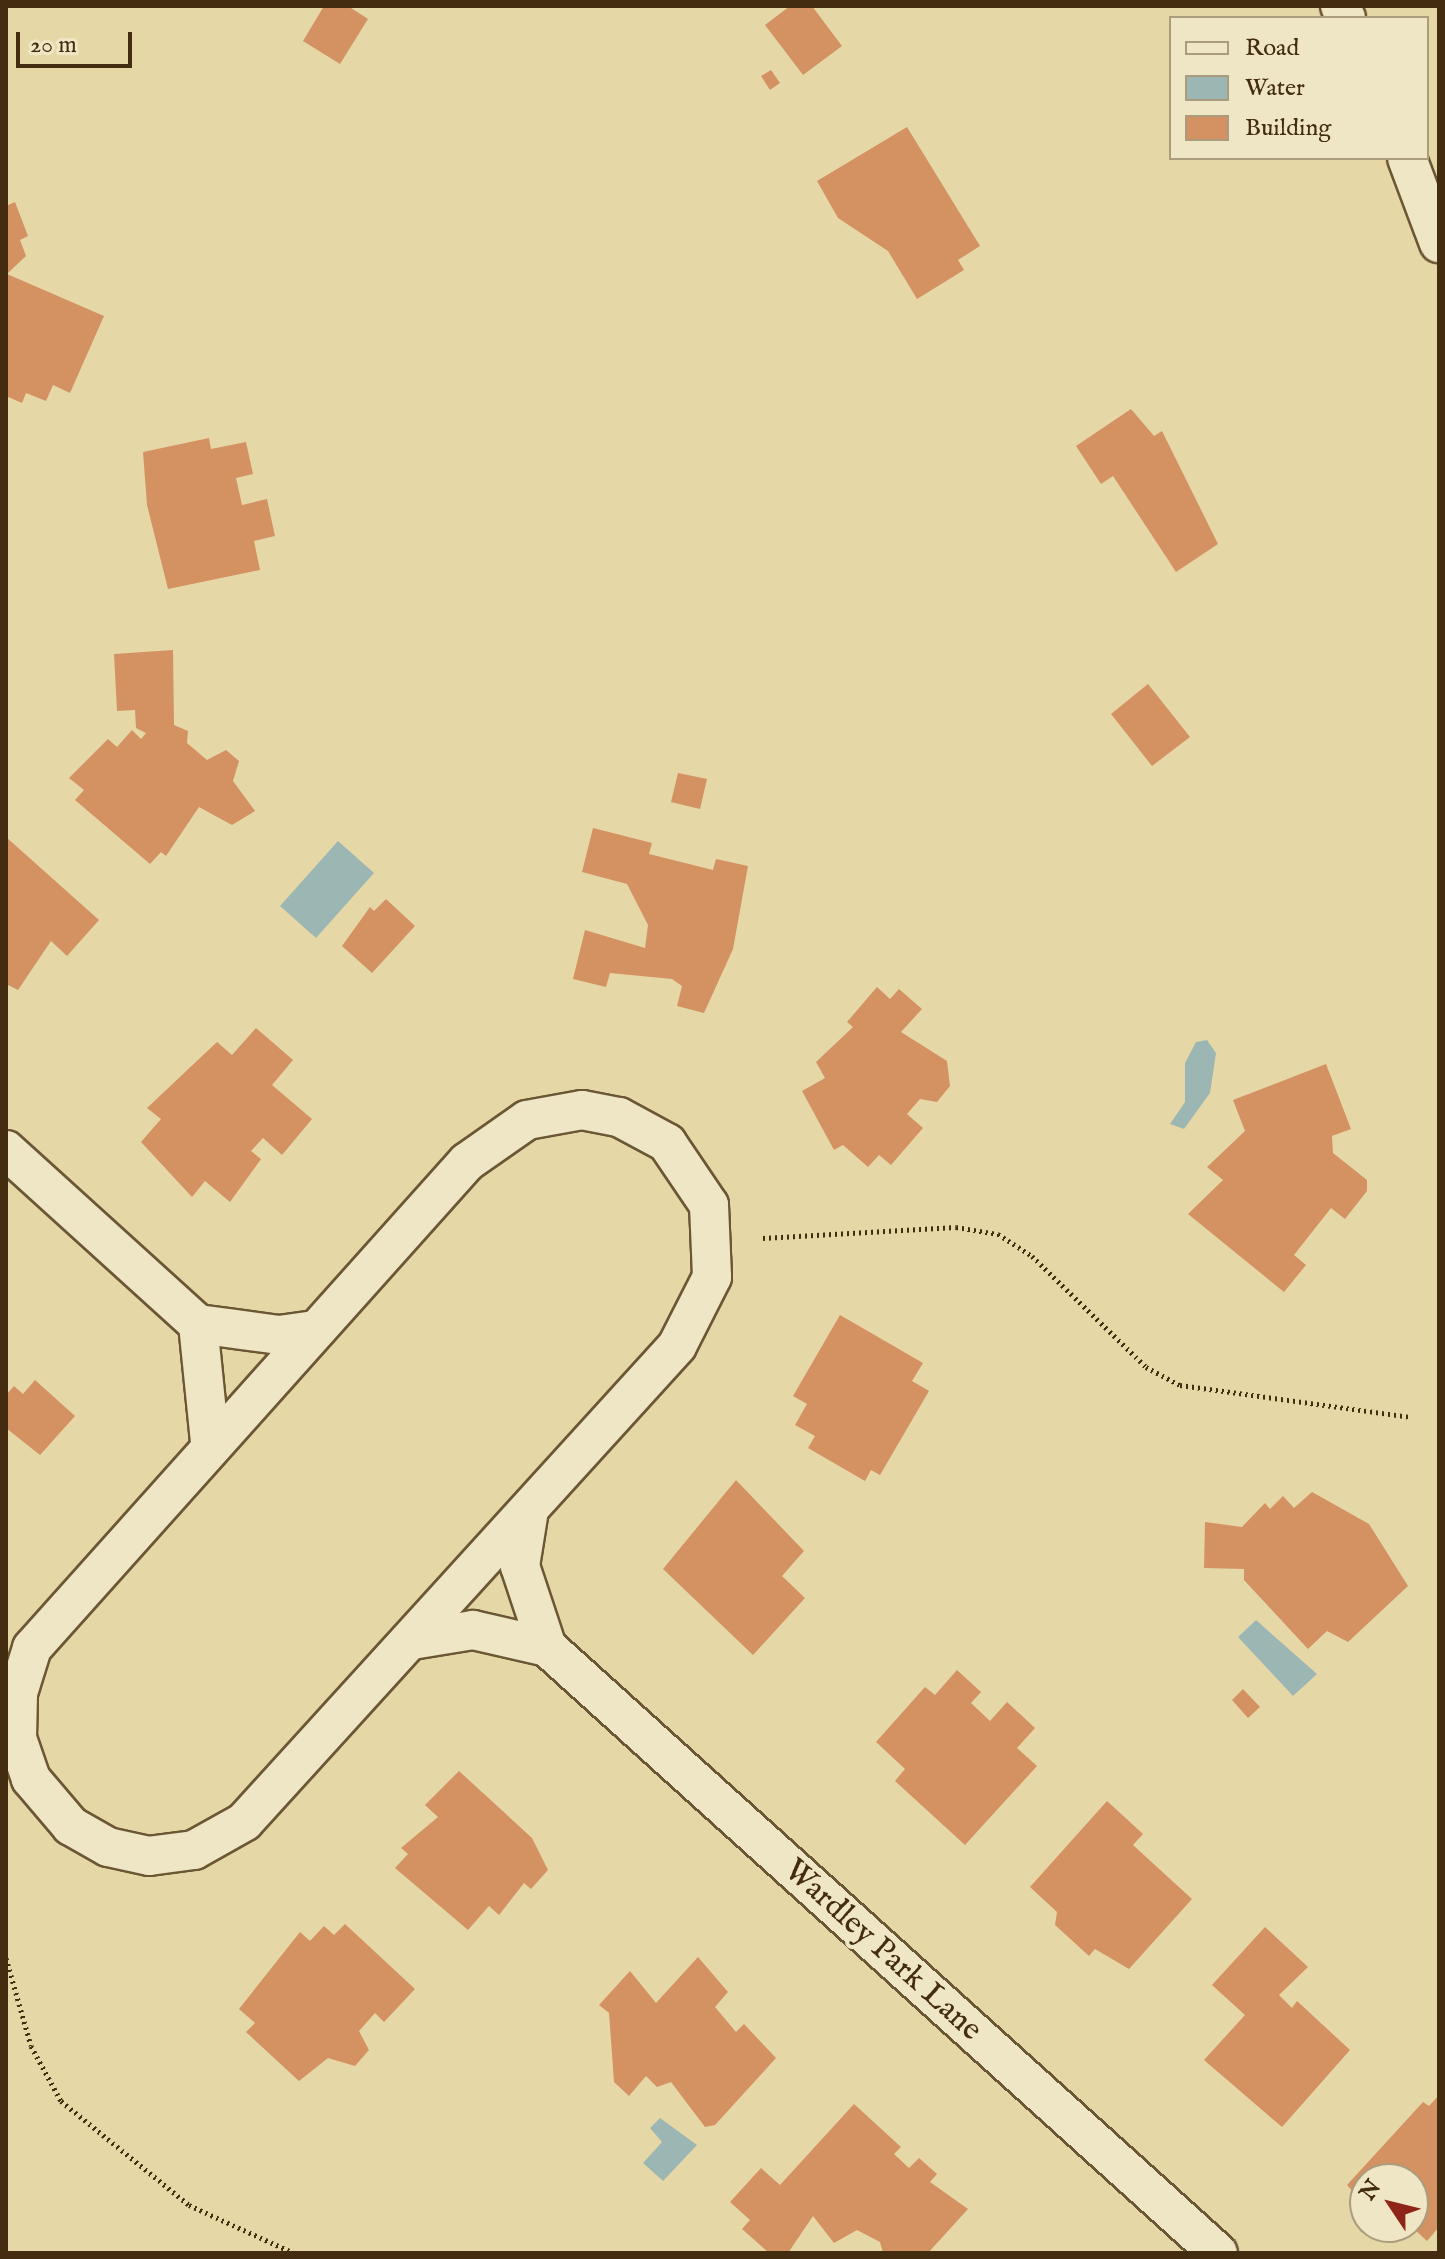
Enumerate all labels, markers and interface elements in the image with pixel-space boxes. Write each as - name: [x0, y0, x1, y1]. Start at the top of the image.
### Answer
- scale bar: [20, 16, 136, 66]
- legend: [1169, 16, 1429, 160]
- text: 20 m: [30, 30, 77, 61]
- text: Road: [1245, 33, 1299, 64]
- text: Water: [1245, 73, 1305, 104]
- text: Building: [1245, 113, 1331, 144]
- street label: Wardley Park Lane: [775, 1852, 989, 2050]
- north arrow: [1349, 2163, 1429, 2243]
- text: N: [1354, 2175, 1388, 2206]

